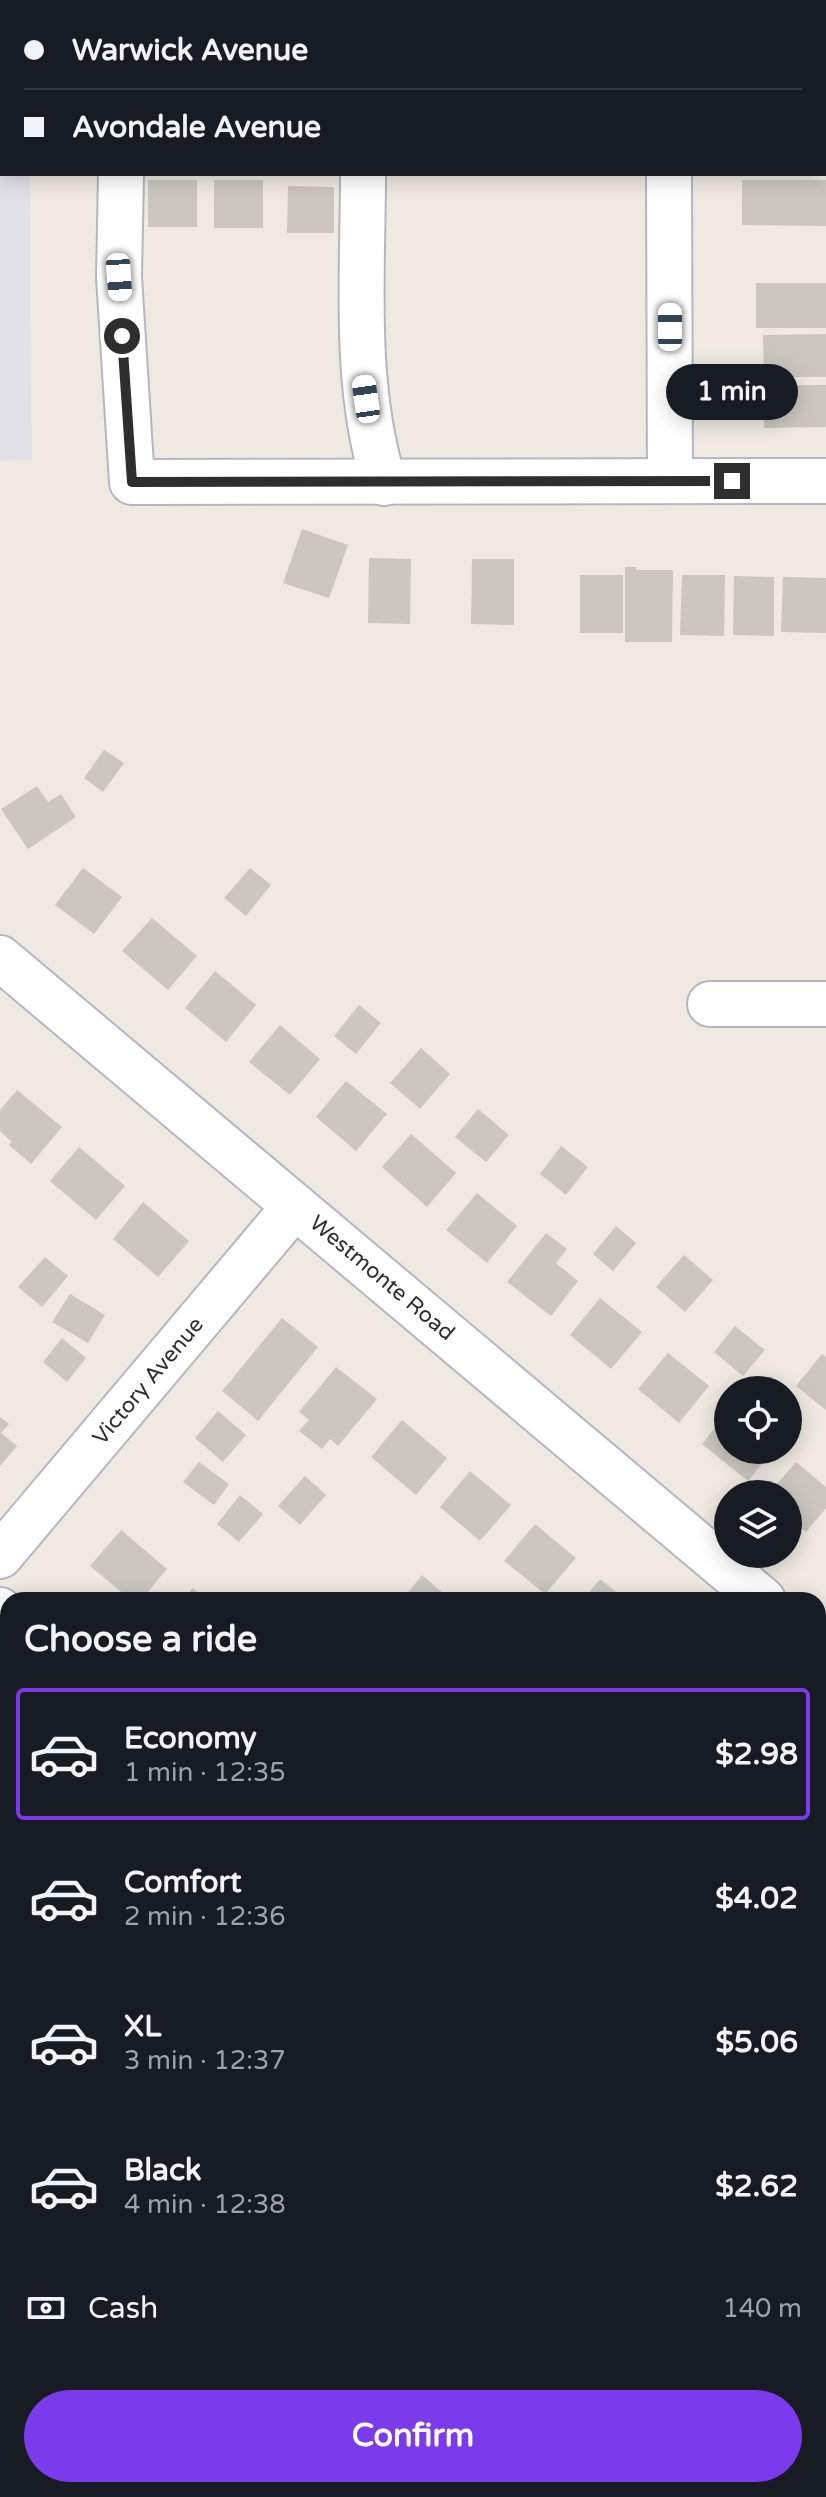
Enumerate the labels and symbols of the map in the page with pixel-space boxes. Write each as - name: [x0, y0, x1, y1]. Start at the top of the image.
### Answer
- car: [105, 252, 133, 302]
- car: [658, 303, 682, 351]
- route start: [104, 318, 140, 354]
- callout: 1 min: [666, 365, 798, 421]
- car: [351, 374, 381, 424]
- route end: [714, 463, 750, 499]
- street label: Westmonte Road: [304, 1210, 460, 1346]
- street label: Victory Avenue: [87, 1312, 209, 1450]

